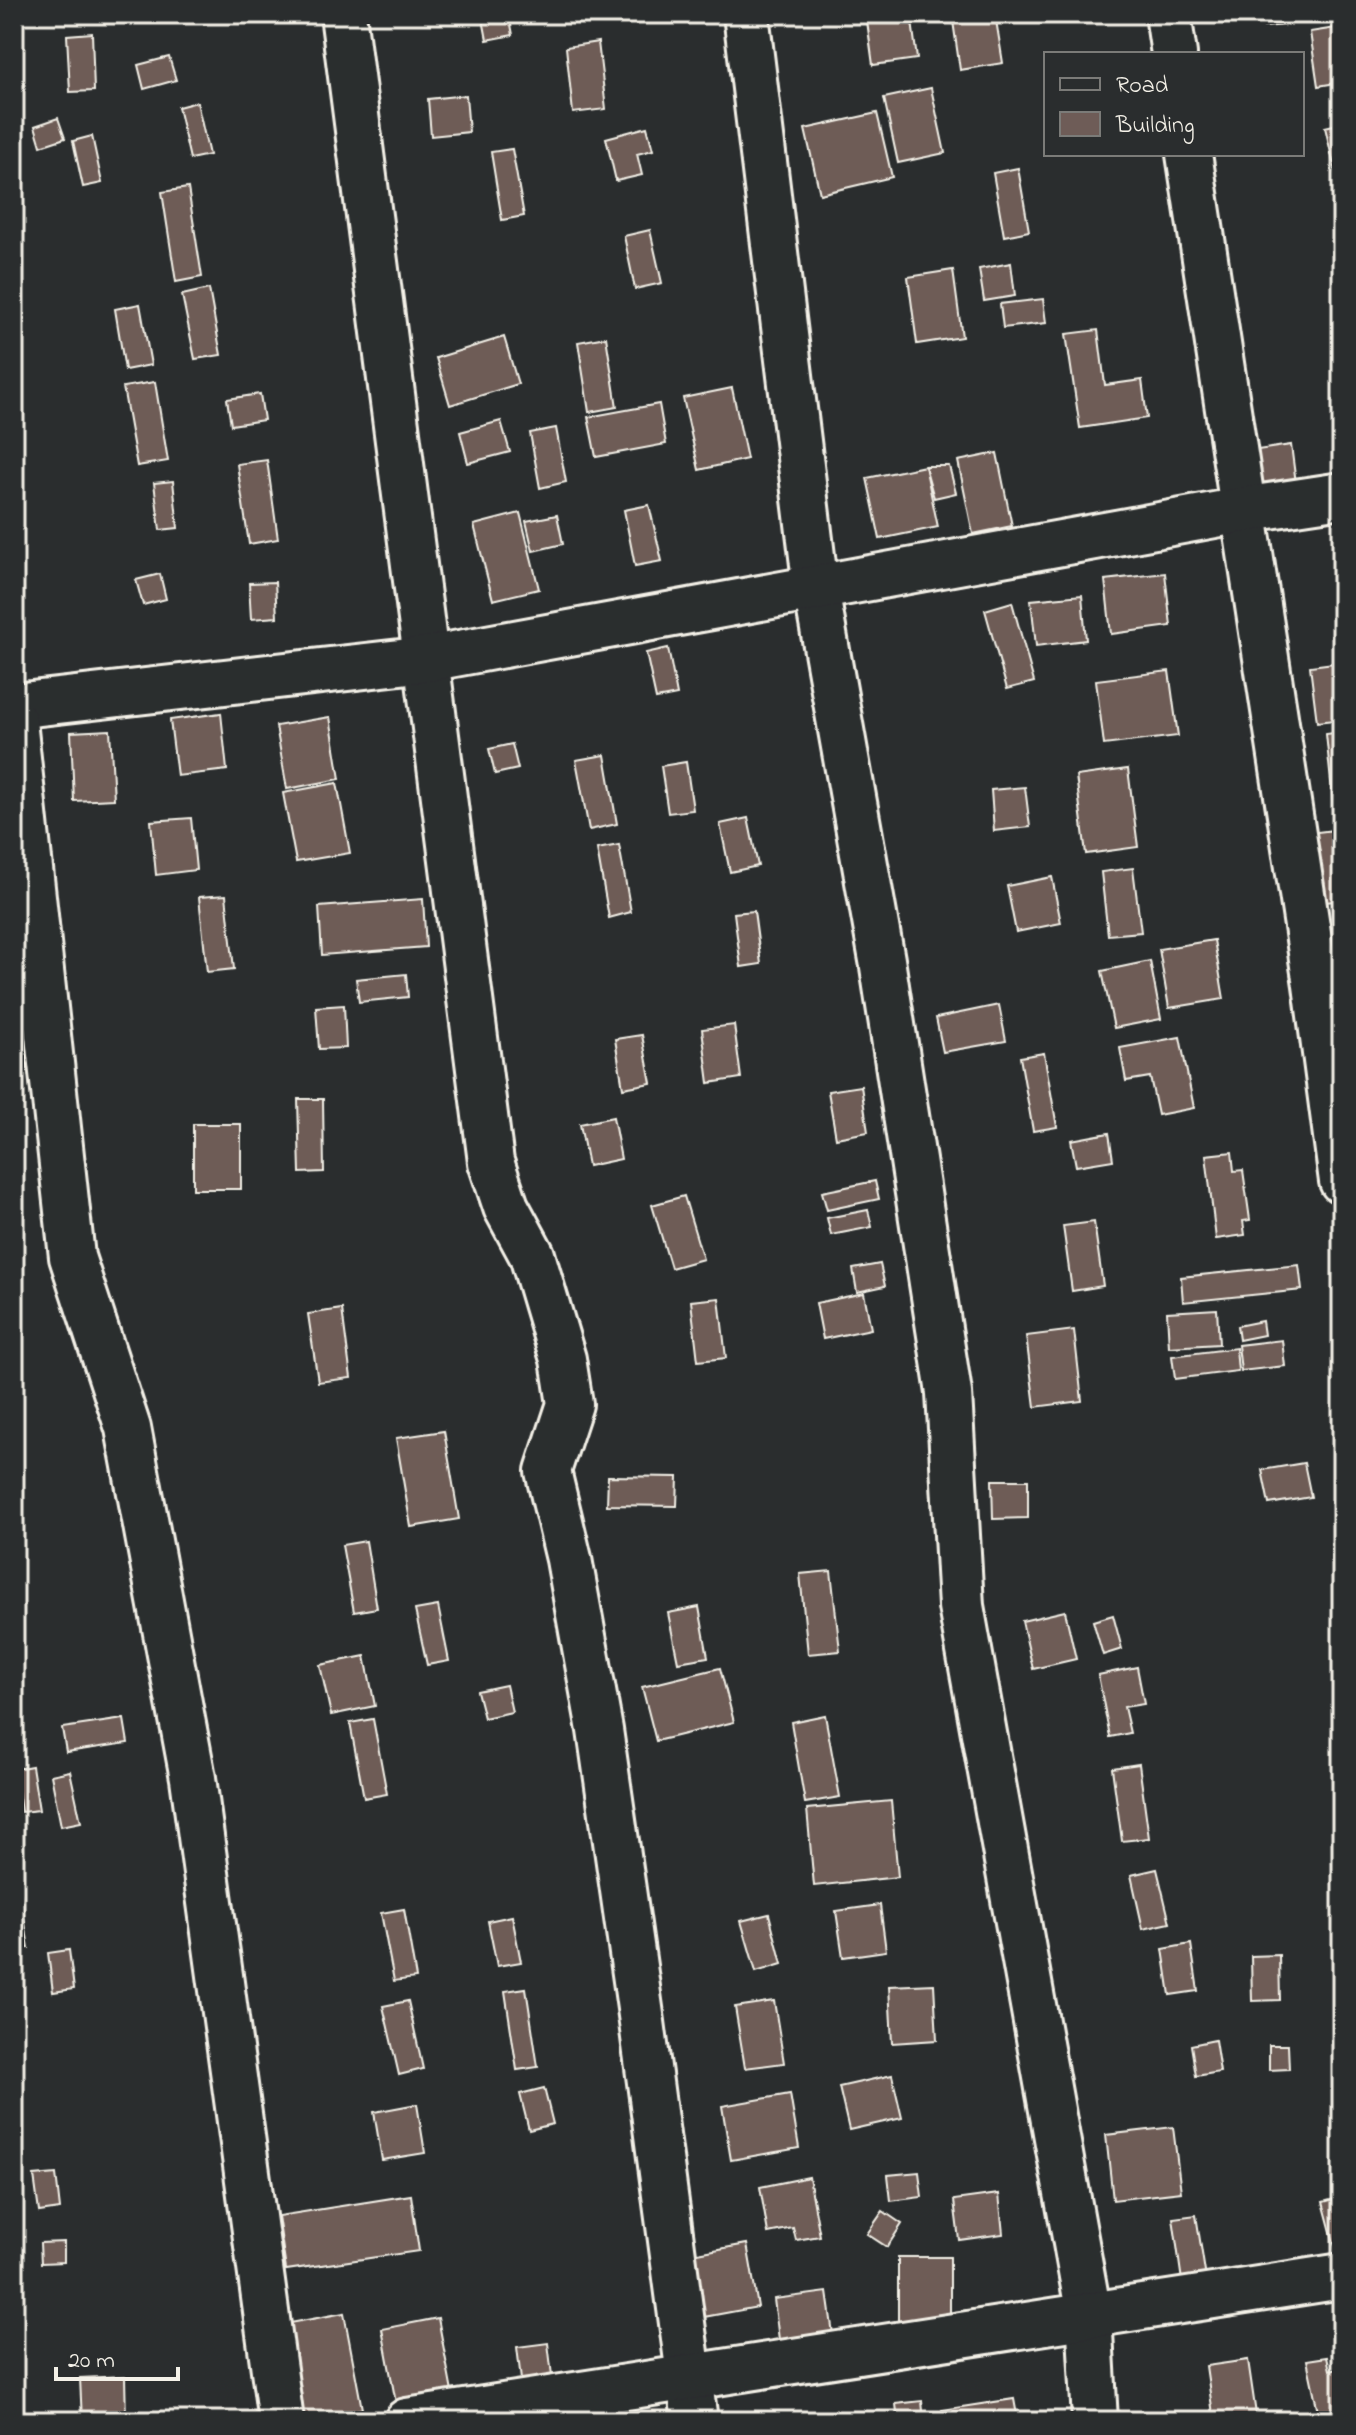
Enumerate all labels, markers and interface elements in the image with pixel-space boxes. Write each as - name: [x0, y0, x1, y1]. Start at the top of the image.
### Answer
- legend: [1044, 52, 1304, 156]
- text: Road: [1116, 69, 1169, 104]
- text: Building: [1115, 109, 1195, 144]
- scale bar: [56, 2331, 178, 2381]
- text: 20 m: [68, 2344, 115, 2379]

